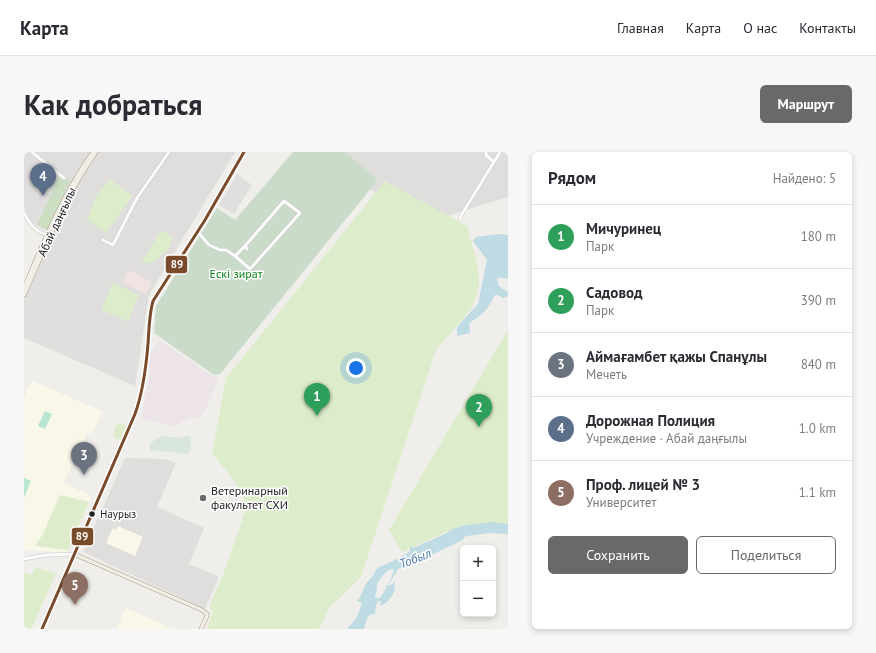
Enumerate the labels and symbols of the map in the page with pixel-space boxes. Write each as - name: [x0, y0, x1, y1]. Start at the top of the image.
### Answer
- pin: 4: [30, 163, 56, 196]
- street label: Абай даңғылы: [34, 185, 79, 259]
- line badge: 89: [165, 255, 188, 274]
- text: 89: [171, 257, 183, 271]
- park label: Ескі зират: [209, 266, 263, 281]
- your location: [346, 358, 366, 378]
- pin: 1: [304, 383, 330, 416]
- pin: 2: [466, 394, 492, 427]
- pin: 3: [71, 442, 97, 475]
- place label: Ветеринарный факультет СХИ: [211, 483, 288, 512]
- marker: Ветеринарный факультет СХИ: [198, 493, 208, 503]
- place label: Наурыз: [100, 507, 136, 521]
- marker: Наурыз: [87, 509, 97, 519]
- line badge: 89: [71, 527, 94, 546]
- text: 89: [76, 529, 88, 543]
- water label: Тобыл: [397, 544, 434, 572]
- pin: 5: [62, 572, 88, 605]

